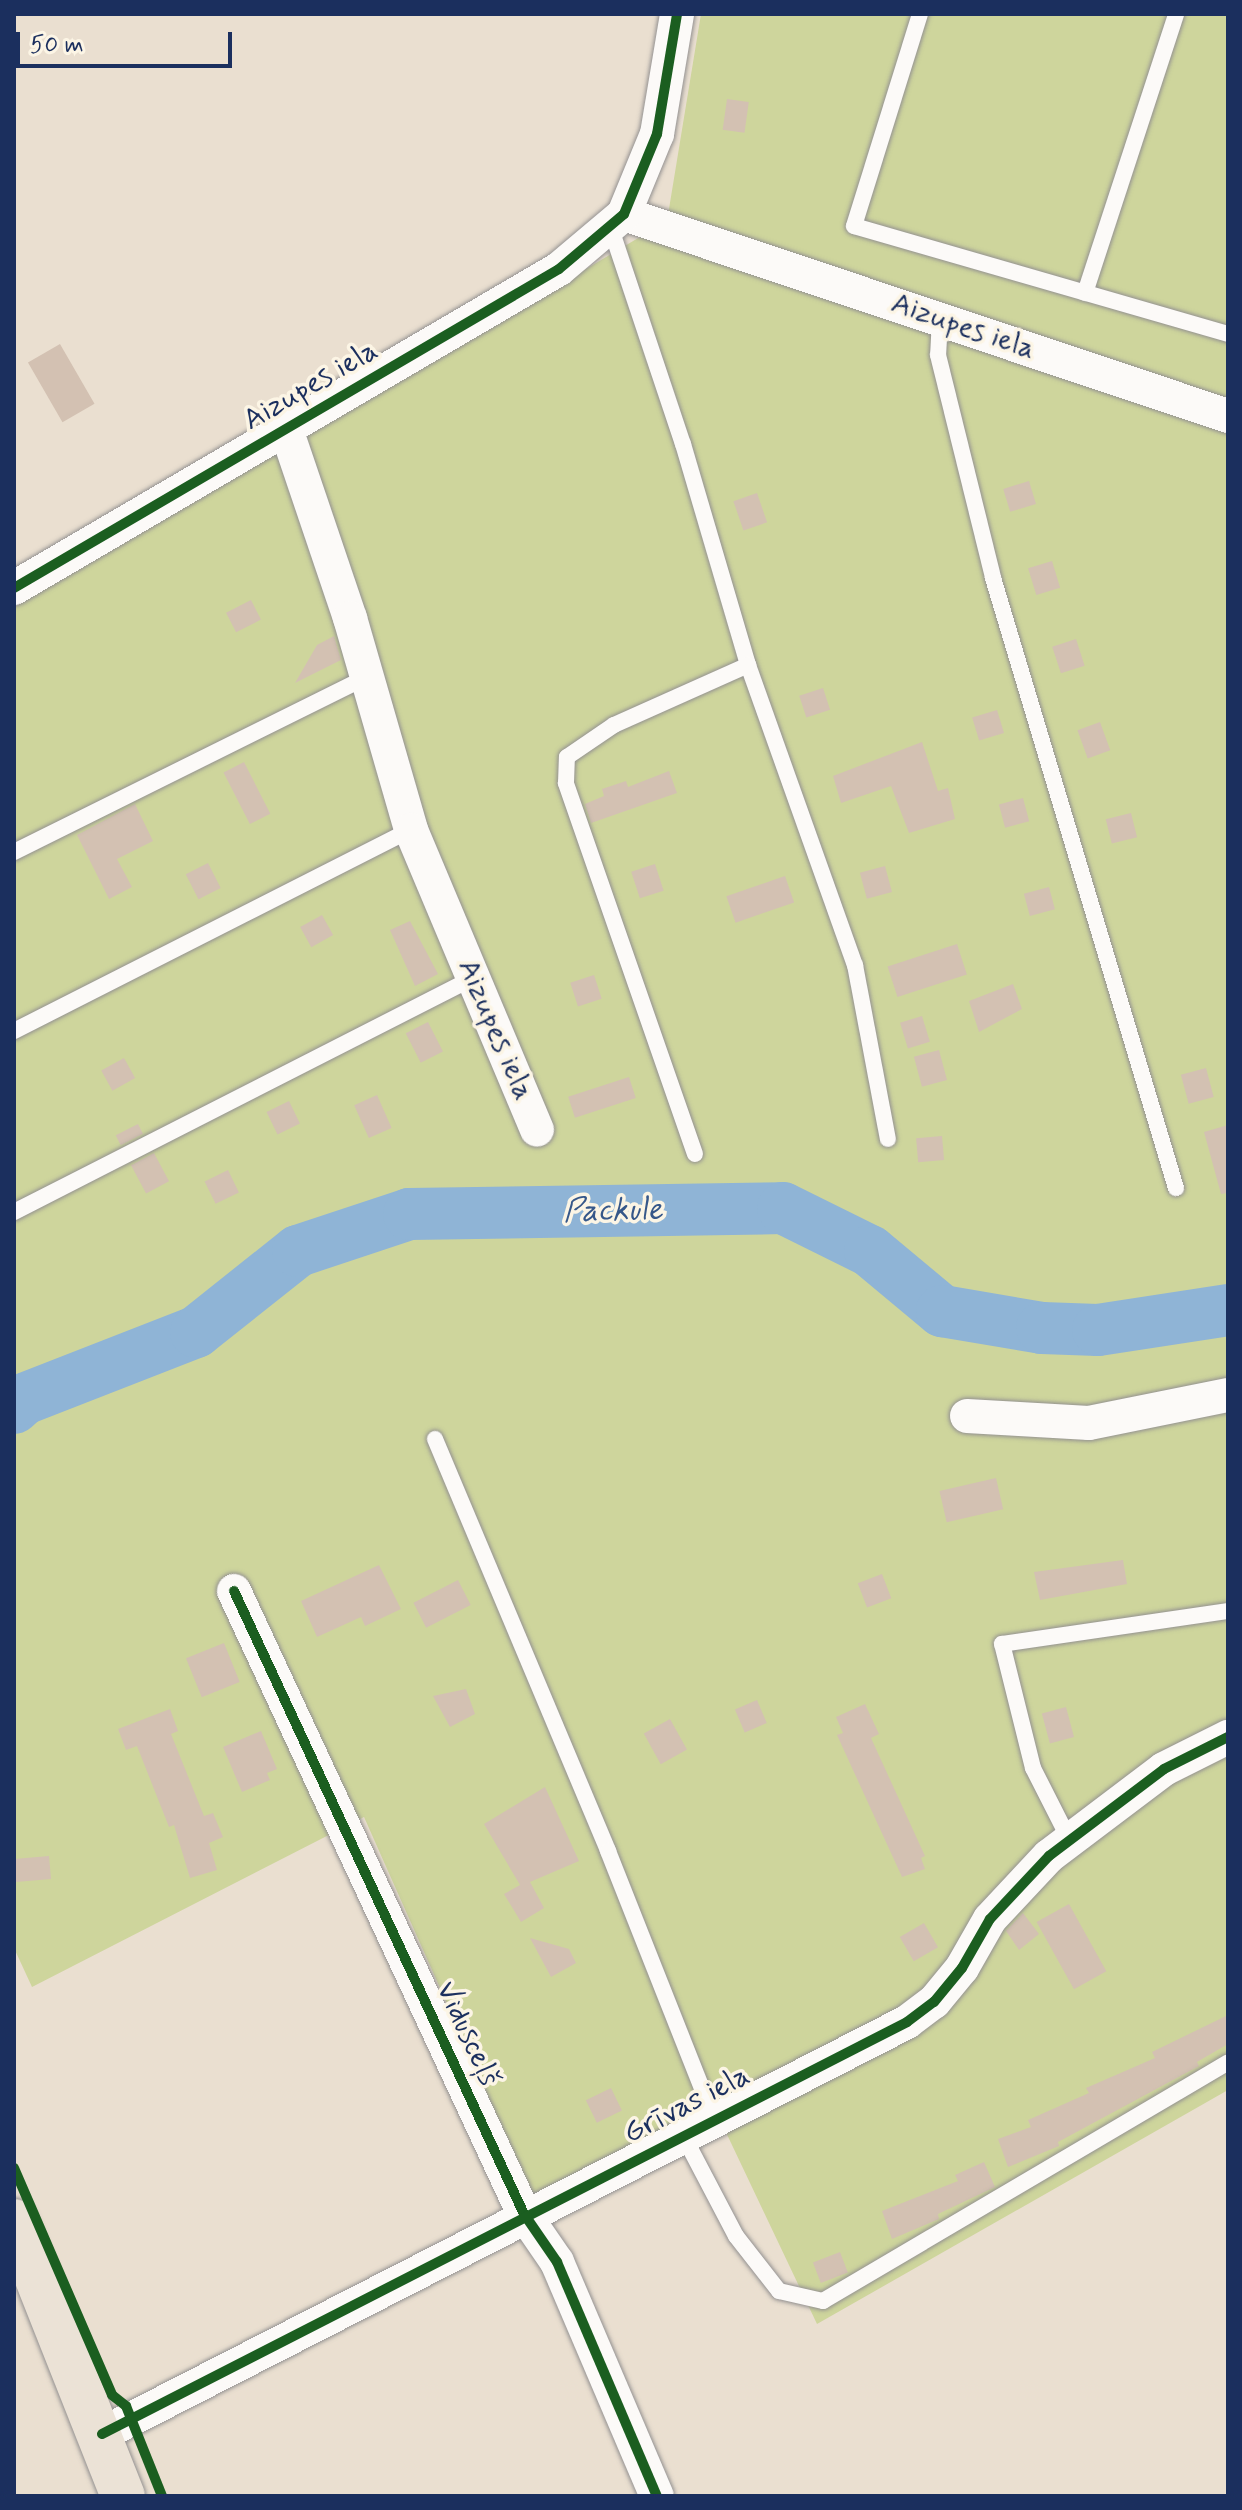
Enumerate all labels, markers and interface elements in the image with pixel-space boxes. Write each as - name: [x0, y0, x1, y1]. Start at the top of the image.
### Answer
- scale bar: [20, 16, 236, 66]
- text: 50 m: [30, 30, 84, 61]
- street label: Aizupes iela: [886, 285, 1040, 369]
- street label: Aizupes iela: [236, 333, 386, 439]
- street label: Aizupes iela: [449, 953, 541, 1107]
- water label: Packule: [563, 1191, 663, 1231]
- street label: Vidusceļš: [427, 1976, 507, 2092]
- street label: Grīvas iela: [617, 2058, 757, 2152]

